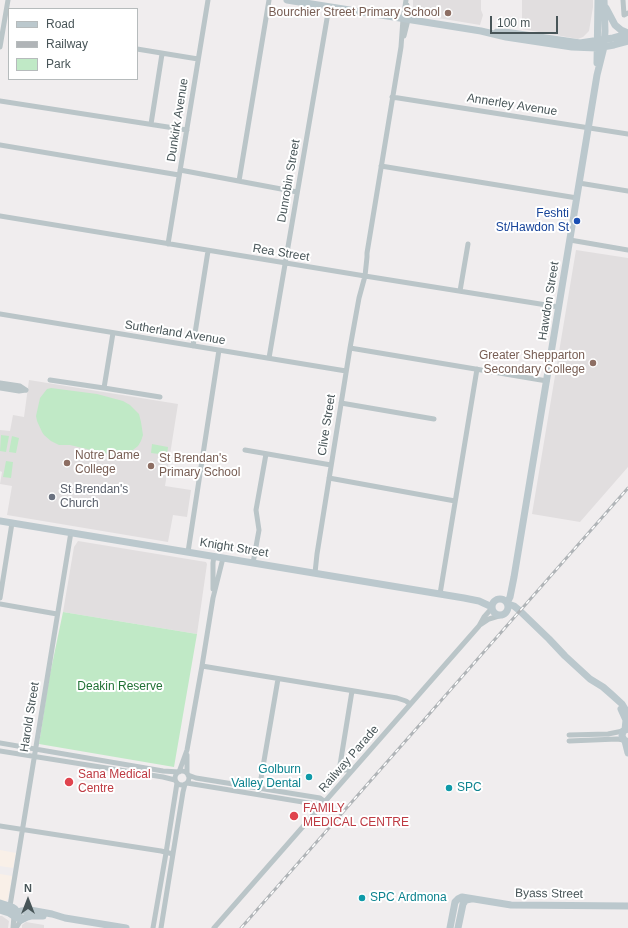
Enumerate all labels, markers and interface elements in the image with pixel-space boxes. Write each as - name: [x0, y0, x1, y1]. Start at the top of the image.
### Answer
- place label: Bourchier Street Primary School: [269, 6, 440, 20]
- legend: [8, 8, 138, 80]
- marker: Bourchier Street Primary School: [443, 8, 453, 18]
- scale bar: [492, 8, 560, 34]
- text: 100 m: [497, 16, 530, 30]
- text: Road: [46, 17, 75, 31]
- text: Railway: [46, 37, 88, 51]
- text: Park: [46, 57, 71, 71]
- street label: Dunkirk Avenue: [164, 77, 192, 163]
- street label: Annerley Avenue: [466, 91, 558, 119]
- street label: Dunrobin Street: [275, 138, 303, 224]
- place label: Feshti St/Hawdon St: [496, 207, 569, 235]
- marker: Feshti St/Hawdon St: [572, 216, 582, 226]
- street label: Rea Street: [252, 241, 310, 265]
- street label: Hawdon Street: [536, 261, 562, 341]
- street label: Sutherland Avenue: [124, 318, 226, 348]
- place label: Greater Shepparton Secondary College: [479, 349, 585, 377]
- marker: Greater Shepparton Secondary College: [588, 358, 598, 368]
- street label: Clive Street: [315, 393, 339, 457]
- place label: Notre Dame College: [75, 449, 140, 477]
- place label: St Brendan's Primary School: [159, 452, 240, 480]
- marker: Notre Dame College: [62, 458, 72, 468]
- marker: St Brendan's Primary School: [146, 461, 156, 471]
- place label: St Brendan's Church: [60, 483, 128, 511]
- marker: St Brendan's Church: [47, 492, 57, 502]
- street label: Knight Street: [199, 535, 269, 561]
- park label: Deakin Reserve: [77, 680, 163, 694]
- street label: Harold Street: [17, 681, 43, 753]
- street label: Railway Parade: [316, 723, 382, 795]
- place label: Golburn Valley Dental: [231, 763, 301, 791]
- place label: Sana Medical Centre: [78, 768, 151, 796]
- marker: Golburn Valley Dental: [304, 772, 314, 782]
- marker: Sana Medical Centre: [63, 776, 75, 788]
- place label: SPC: [457, 781, 482, 795]
- marker: SPC: [444, 783, 454, 793]
- place label: FAMILY MEDICAL CENTRE: [303, 802, 409, 830]
- marker: FAMILY MEDICAL CENTRE: [288, 810, 300, 822]
- north arrow: [8, 880, 48, 920]
- text: N: [24, 882, 32, 894]
- street label: Byass Street: [515, 886, 583, 902]
- place label: SPC Ardmona: [370, 891, 447, 905]
- marker: SPC Ardmona: [357, 893, 367, 903]

